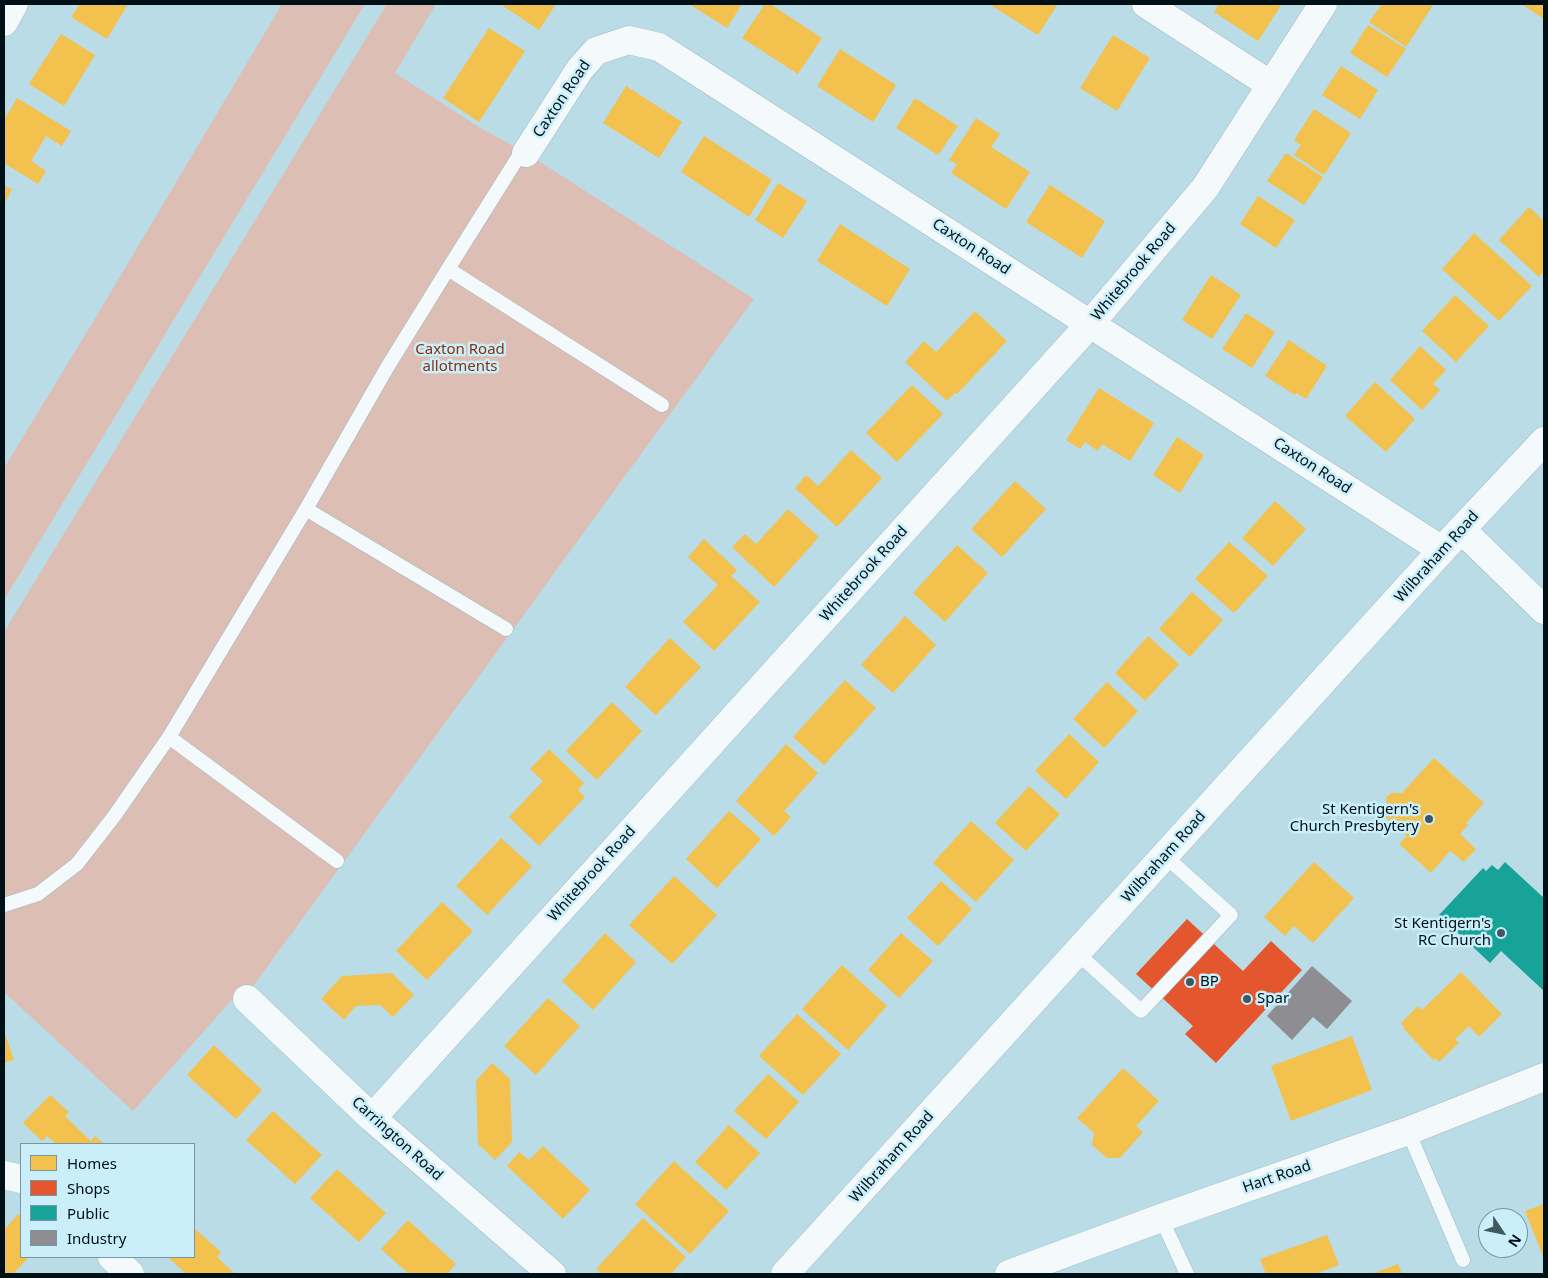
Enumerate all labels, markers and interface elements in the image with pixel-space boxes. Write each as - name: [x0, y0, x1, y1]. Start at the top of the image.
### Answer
- street label: Caxton Road: [530, 57, 594, 141]
- street label: Caxton Road: [929, 215, 1013, 279]
- street label: Whitebrook Road: [1088, 219, 1180, 325]
- park label: Caxton Road allotments: [415, 341, 505, 376]
- street label: Caxton Road: [1270, 434, 1354, 498]
- street label: Wilbraham Road: [1391, 508, 1483, 606]
- street label: Whitebrook Road: [816, 523, 912, 625]
- place label: St Kentigern's Church Presbytery: [1290, 801, 1419, 836]
- street label: Wilbraham Road: [1118, 808, 1210, 906]
- marker: St Kentigern's Church Presbytery: [1423, 813, 1435, 825]
- street label: Whitebrook Road: [544, 823, 640, 925]
- place label: St Kentigern's RC Church: [1394, 915, 1491, 950]
- marker: St Kentigern's RC Church: [1495, 927, 1507, 939]
- place label: BP: [1200, 973, 1219, 991]
- marker: BP: [1184, 976, 1196, 988]
- place label: Spar: [1257, 990, 1289, 1008]
- marker: Spar: [1241, 993, 1253, 1005]
- street label: Carrington Road: [348, 1093, 446, 1185]
- street label: Wilbraham Road: [846, 1108, 938, 1206]
- legend: [20, 1143, 195, 1258]
- text: Homes: [67, 1153, 117, 1173]
- street label: Hart Road: [1240, 1157, 1314, 1197]
- text: Shops: [67, 1178, 110, 1198]
- text: Public: [67, 1203, 110, 1223]
- north arrow: [1478, 1208, 1528, 1258]
- text: Industry: [67, 1228, 126, 1248]
- text: N: [1504, 1231, 1526, 1251]

